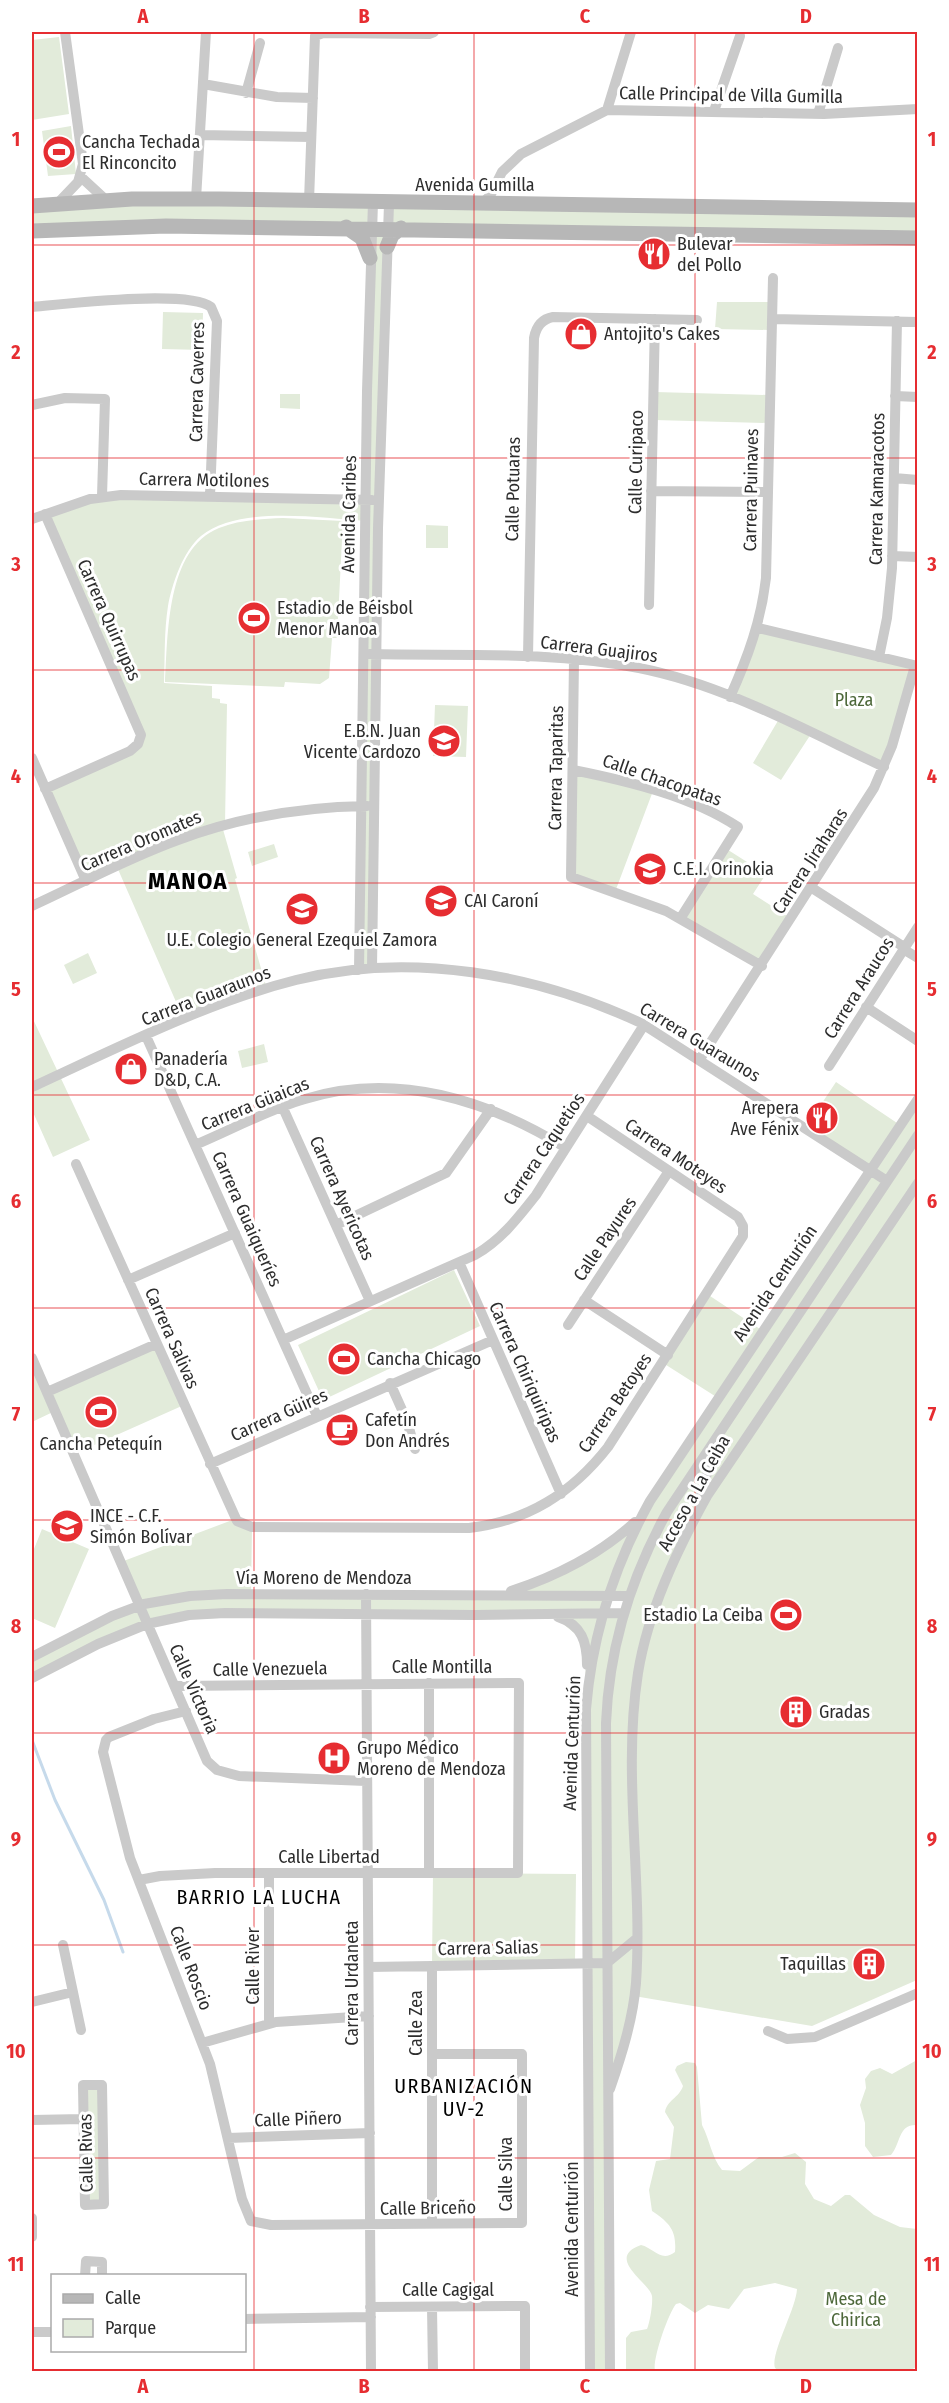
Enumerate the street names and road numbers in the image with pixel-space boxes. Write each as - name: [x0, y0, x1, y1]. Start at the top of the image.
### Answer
- street label: Calle Principal de Villa Gumilla: [619, 82, 843, 108]
- street label: Avenida Gumilla: [415, 174, 535, 196]
- street label: Carrera Caverres: [185, 321, 209, 442]
- street label: Calle Curipaco: [624, 410, 648, 514]
- street label: Carrera Kamaracotos: [865, 412, 889, 565]
- street label: Carrera Puinaves: [739, 428, 763, 552]
- street label: Calle Potuaras: [501, 436, 525, 542]
- street label: Avenida Caribes: [337, 455, 361, 573]
- street label: Carrera Motilones: [139, 468, 270, 492]
- street label: Carrera Quirrupas: [72, 556, 146, 684]
- street label: Carrera Guajiros: [539, 631, 659, 667]
- street label: Carrera Taparitas: [544, 705, 568, 831]
- street label: Calle Chacopatas: [600, 749, 725, 811]
- street label: Carrera Jiraharas: [768, 804, 853, 918]
- street label: Carrera Oromates: [77, 806, 205, 876]
- street label: Carrera Araucos: [819, 933, 899, 1043]
- street label: Carrera Guaraunos: [138, 961, 274, 1031]
- street label: Carrera Guaraunos: [636, 997, 765, 1087]
- street label: Carrera Güaicas: [198, 1072, 312, 1136]
- street label: Carrera Caquetios: [498, 1088, 590, 1209]
- street label: Carrera Moteyes: [621, 1114, 732, 1198]
- street label: Carrera Ayericotas: [305, 1132, 379, 1264]
- street label: Carrera Guaiqueríes: [207, 1148, 287, 1290]
- street label: Calle Payures: [569, 1192, 641, 1285]
- street label: Avenida Centurión: [728, 1221, 822, 1345]
- street label: Carrera Salivas: [140, 1284, 204, 1392]
- street label: Carrera Chiriquiripas: [484, 1298, 566, 1446]
- street label: Carrera Betoyes: [574, 1349, 657, 1457]
- street label: Carrera Güires: [227, 1384, 331, 1446]
- street label: Acceso a La Ceiba: [653, 1431, 735, 1555]
- street label: Vía Moreno de Mendoza: [236, 1567, 412, 1589]
- street label: Calle Victoria: [164, 1641, 224, 1738]
- street label: Calle Montilla: [392, 1656, 492, 1678]
- street label: Calle Venezuela: [212, 1657, 328, 1681]
- street label: Avenida Centurión: [559, 1675, 585, 1811]
- street label: Calle Libertad: [278, 1846, 380, 1868]
- street label: Carrera Urdaneta: [341, 1920, 363, 2046]
- street label: Calle Roscio: [165, 1923, 217, 2013]
- street label: Calle River: [242, 1926, 264, 2005]
- street label: Carrera Salias: [437, 1936, 539, 1960]
- street label: Calle Zea: [405, 1990, 427, 2056]
- street label: Calle Piñero: [254, 2106, 342, 2132]
- street label: Calle Rivas: [74, 2113, 98, 2192]
- street label: Calle Silva: [495, 2136, 517, 2211]
- street label: Avenida Centurión: [561, 2161, 583, 2297]
- street label: Calle Briceño: [380, 2196, 476, 2220]
- street label: Calle Cagigal: [402, 2279, 494, 2301]

